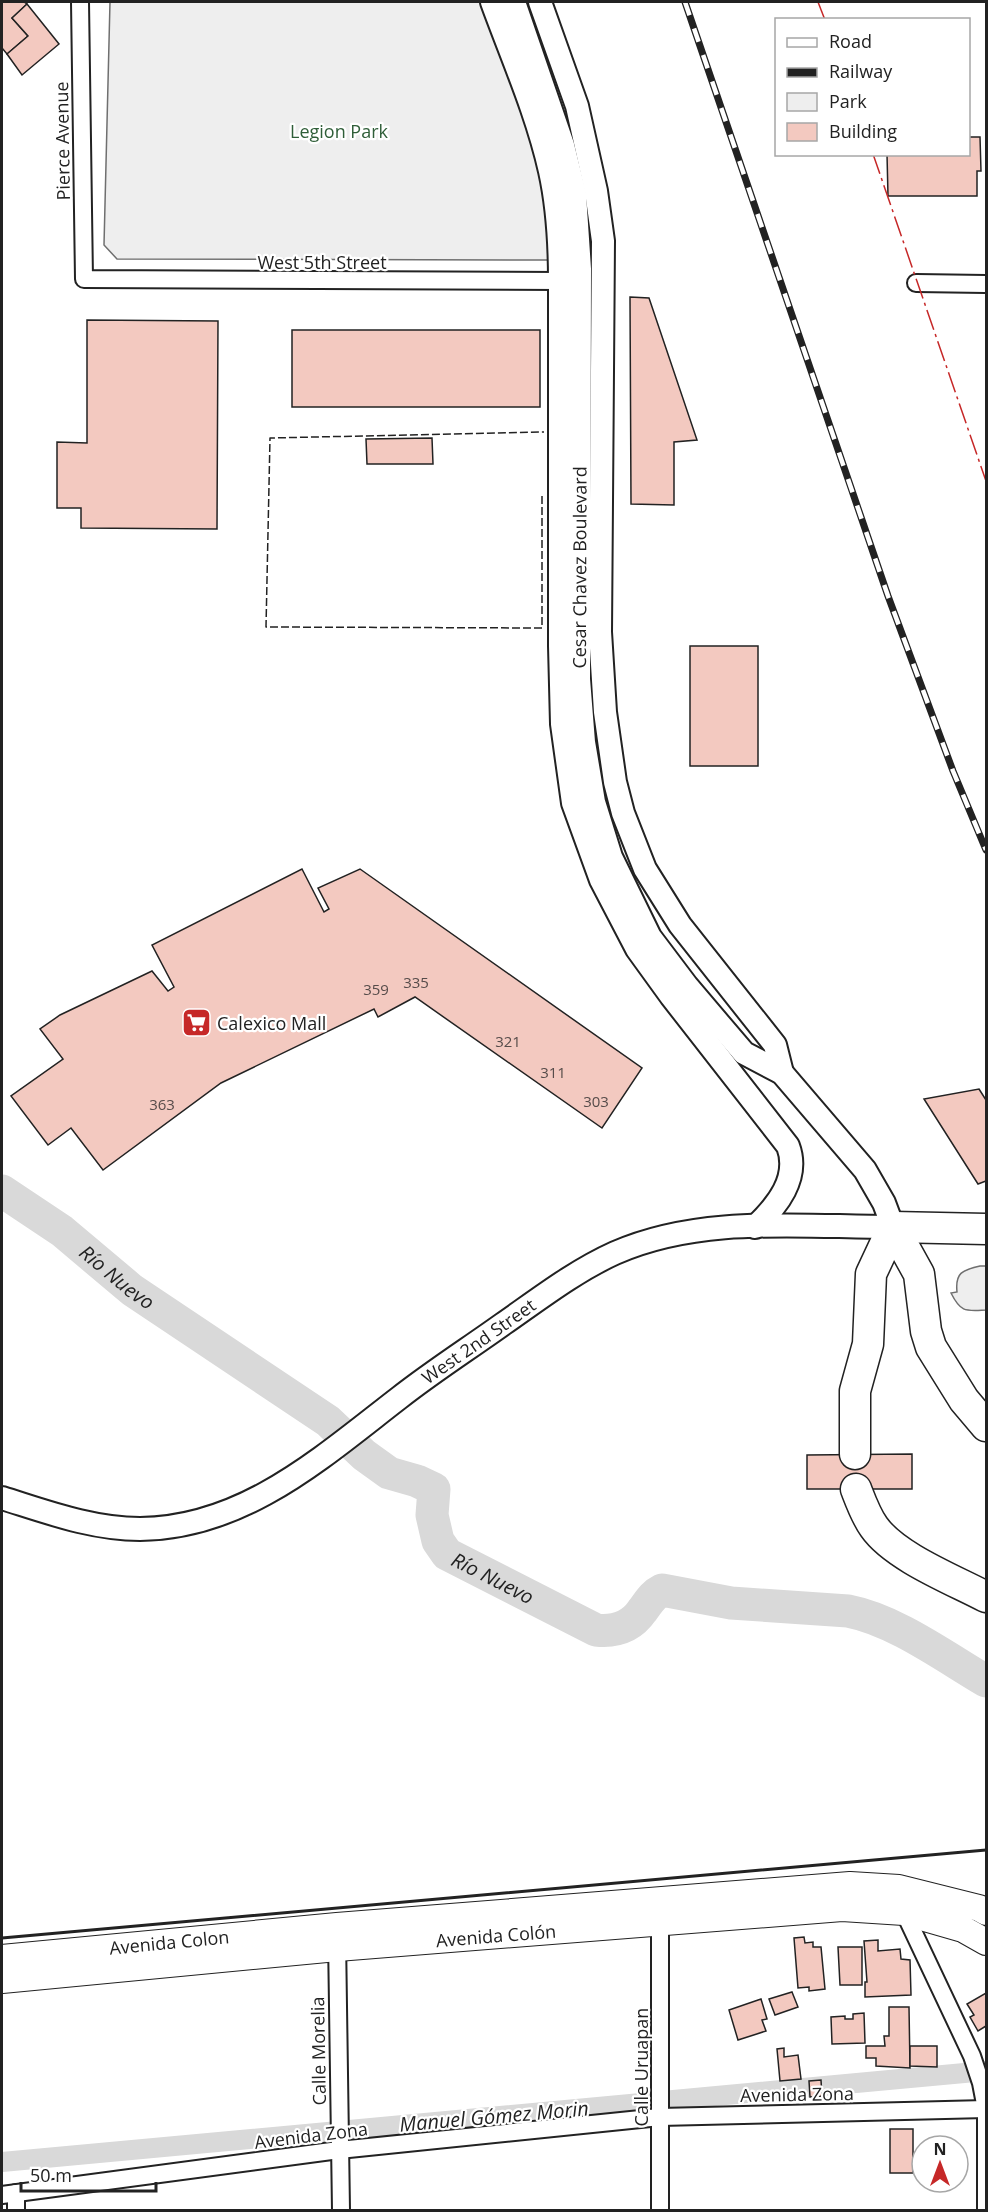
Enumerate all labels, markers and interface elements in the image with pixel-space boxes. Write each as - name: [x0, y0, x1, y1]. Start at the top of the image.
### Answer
- legend: [775, 18, 970, 156]
- text: Road: [829, 29, 872, 53]
- text: Railway: [829, 59, 893, 83]
- street label: Pierce Avenue: [49, 81, 75, 201]
- text: Park: [829, 89, 867, 113]
- park label: Legion Park: [290, 119, 389, 143]
- text: Building: [829, 119, 897, 143]
- street label: West 5th Street: [257, 250, 387, 274]
- street label: Cesar Chavez Boulevard: [567, 466, 592, 669]
- house number: 335: [403, 972, 429, 992]
- house number: 359: [363, 979, 389, 999]
- supermarket icon: Calexico Mall: [180, 1007, 212, 1039]
- place label: Calexico Mall: [217, 1011, 326, 1035]
- house number: 321: [495, 1031, 521, 1051]
- house number: 311: [540, 1062, 566, 1082]
- house number: 303: [583, 1091, 609, 1111]
- house number: 363: [149, 1094, 175, 1114]
- water label: Río Nuevo: [74, 1238, 160, 1315]
- street label: West 2nd Street: [417, 1293, 540, 1389]
- water label: Río Nuevo: [447, 1545, 539, 1610]
- street label: Avenida Colón: [435, 1919, 557, 1952]
- street label: Avenida Colon: [108, 1924, 230, 1960]
- street label: Calle Morelia: [305, 1996, 331, 2106]
- street label: Calle Uruapan: [629, 2008, 653, 2126]
- street label: Avenida Zona: [740, 2081, 854, 2107]
- water label: Manuel Gómez Morin: [398, 2094, 590, 2138]
- street label: Avenida Zona: [253, 2116, 369, 2154]
- north arrow: [910, 2134, 970, 2194]
- text: N: [933, 2138, 947, 2160]
- scale bar: [21, 2155, 156, 2193]
- text: 50 m: [30, 2163, 72, 2187]

